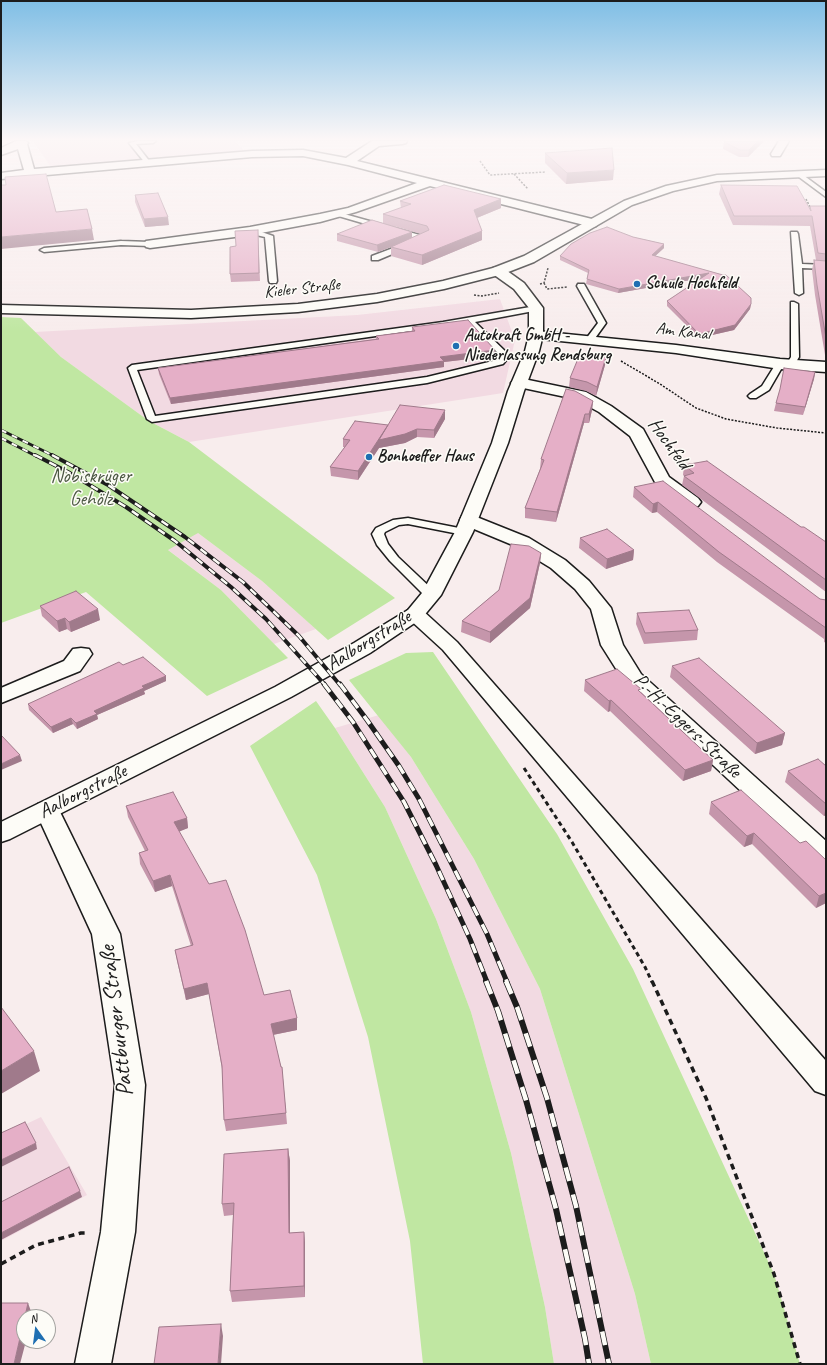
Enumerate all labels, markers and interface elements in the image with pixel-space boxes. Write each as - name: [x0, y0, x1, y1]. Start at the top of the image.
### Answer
- place label: Schule Hochfeld: [645, 274, 737, 294]
- street label: Kieler Straße: [263, 275, 341, 303]
- marker: Schule Hochfeld: [632, 279, 642, 289]
- street label: Am Kanal: [655, 319, 711, 345]
- place label: Autokraft GmbH - Niederlassung Rendsburg: [464, 326, 611, 366]
- marker: Autokraft GmbH - Niederlassung Rendsburg: [451, 341, 461, 351]
- street label: Hochfeld: [642, 413, 696, 475]
- place label: Bonhoeffer Haus: [377, 447, 474, 467]
- marker: Bonhoeffer Haus: [364, 452, 374, 462]
- park label: Nobiskrüger Gehölz: [51, 465, 131, 512]
- street label: Aalborgstraße: [322, 606, 416, 676]
- street label: P.-H.-Eggers-Straße: [628, 669, 746, 783]
- street label: Aalborgstraße: [35, 760, 131, 824]
- street label: Pattburger Straße: [93, 944, 141, 1098]
- north arrow: [16, 1309, 56, 1349]
- text: N: [28, 1311, 38, 1326]

